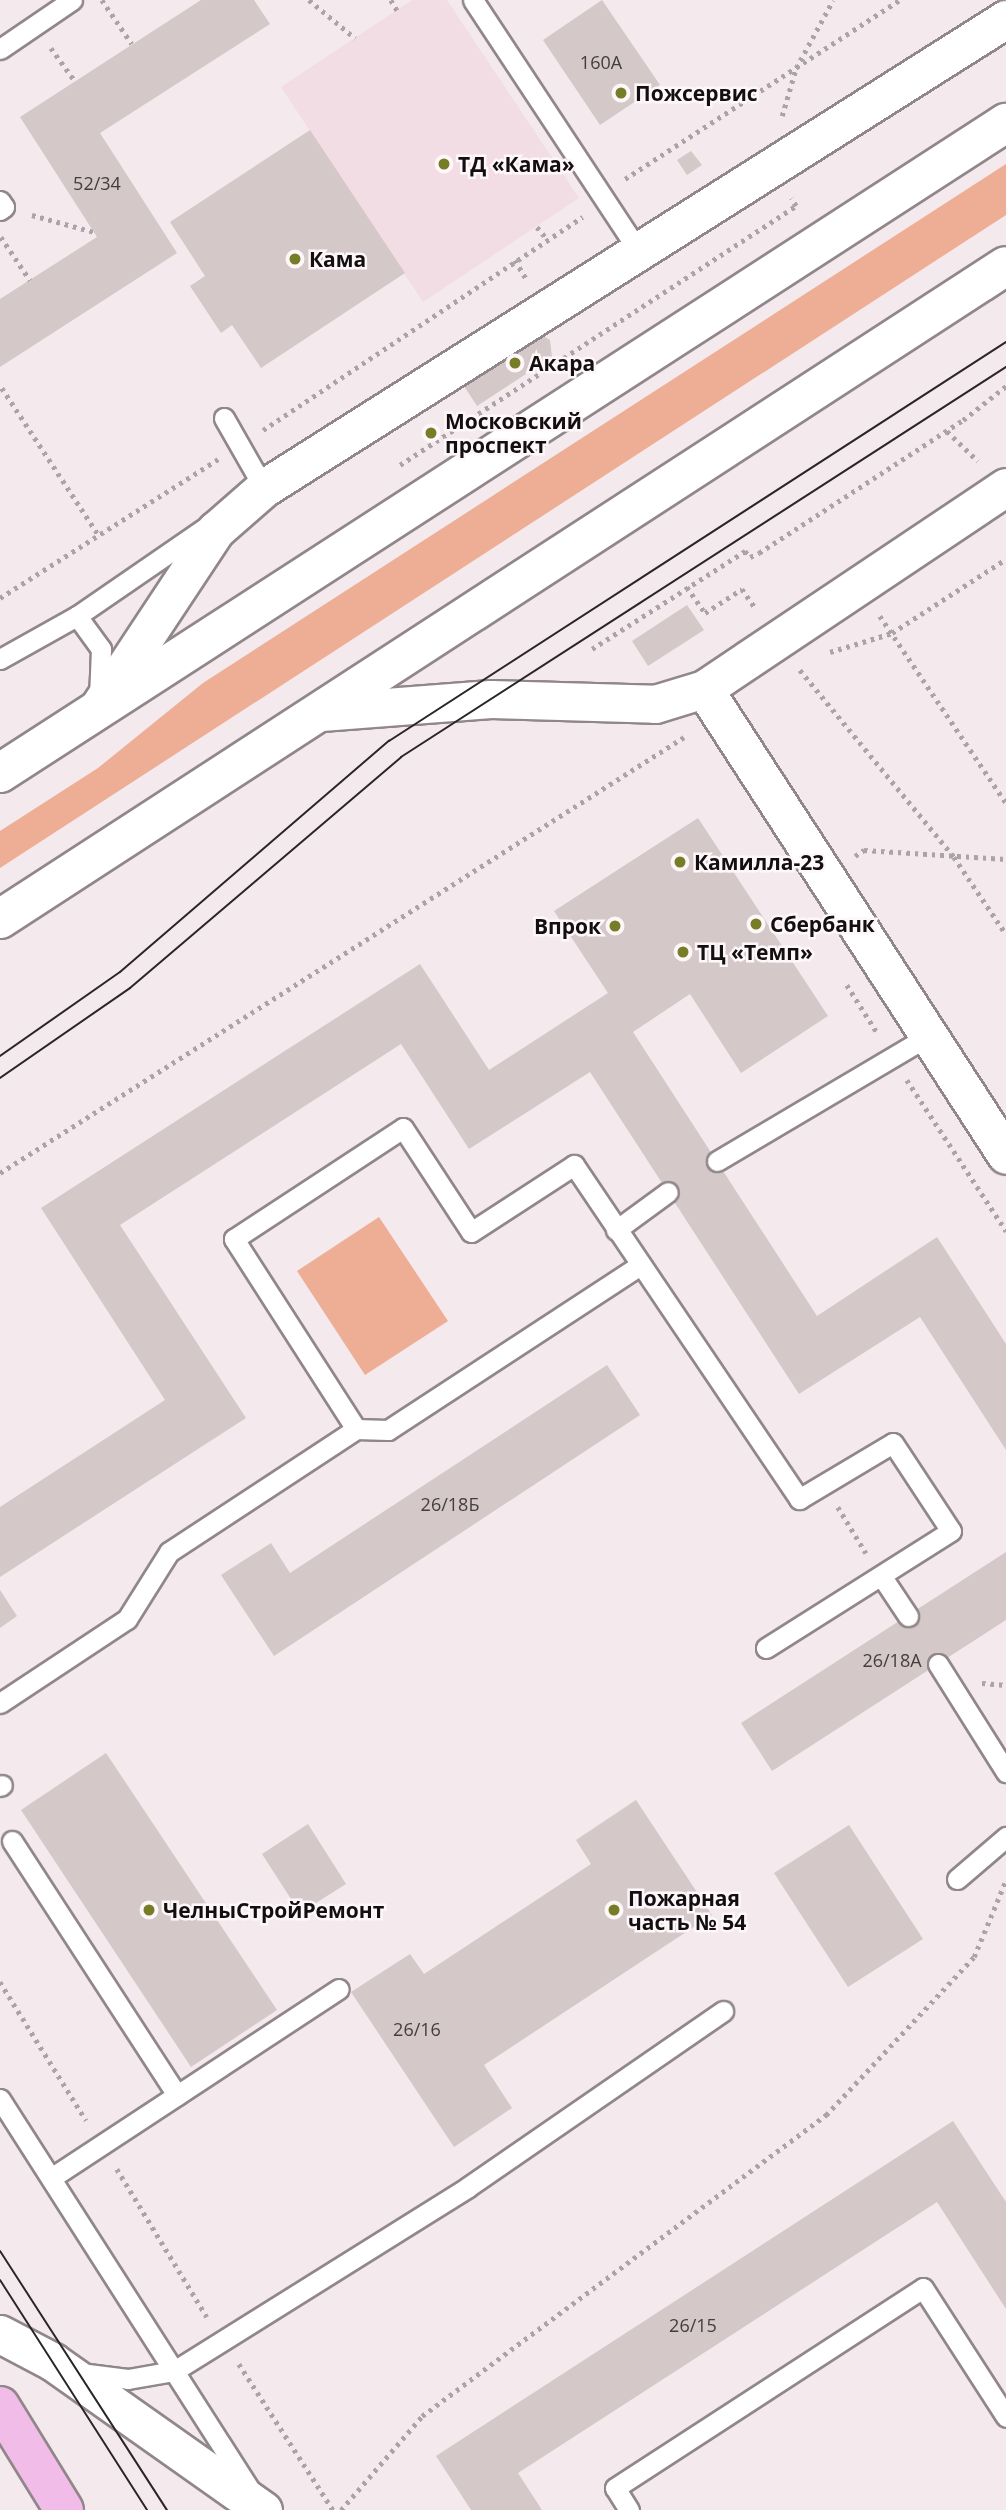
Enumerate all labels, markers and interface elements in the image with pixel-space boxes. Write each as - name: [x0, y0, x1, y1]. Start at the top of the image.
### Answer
- house number: 160А: [580, 51, 622, 73]
- place label: Пожсервис: [635, 80, 758, 106]
- marker: Пожсервис: [613, 85, 629, 101]
- place label: ТД «Кама»: [458, 151, 575, 177]
- marker: ТД «Кама»: [436, 156, 452, 172]
- house number: 52/34: [73, 172, 121, 194]
- place label: Кама: [309, 246, 366, 272]
- marker: Кама: [287, 251, 303, 267]
- place label: Акара: [529, 350, 595, 376]
- marker: Акара: [507, 355, 523, 371]
- place label: Московский проспект: [445, 408, 582, 458]
- marker: Московский проспект: [423, 425, 439, 441]
- place label: Камилла-23: [694, 849, 824, 875]
- marker: Камилла-23: [672, 854, 688, 870]
- place label: Сбербанк: [770, 911, 875, 937]
- place label: Впрок: [534, 913, 601, 939]
- marker: Сбербанк: [748, 916, 764, 932]
- marker: Впрок: [607, 918, 623, 934]
- place label: ТЦ «Темп»: [697, 939, 813, 965]
- marker: ТЦ «Темп»: [675, 944, 691, 960]
- house number: 26/18Б: [421, 1493, 479, 1515]
- house number: 26/18А: [862, 1649, 922, 1671]
- place label: Пожарная часть № 54: [628, 1885, 746, 1935]
- place label: ЧелныСтройРемонт: [163, 1897, 384, 1923]
- marker: ЧелныСтройРемонт: [141, 1902, 157, 1918]
- marker: Пожарная часть № 54: [606, 1902, 622, 1918]
- house number: 26/16: [393, 2018, 441, 2040]
- house number: 26/15: [669, 2314, 717, 2336]

